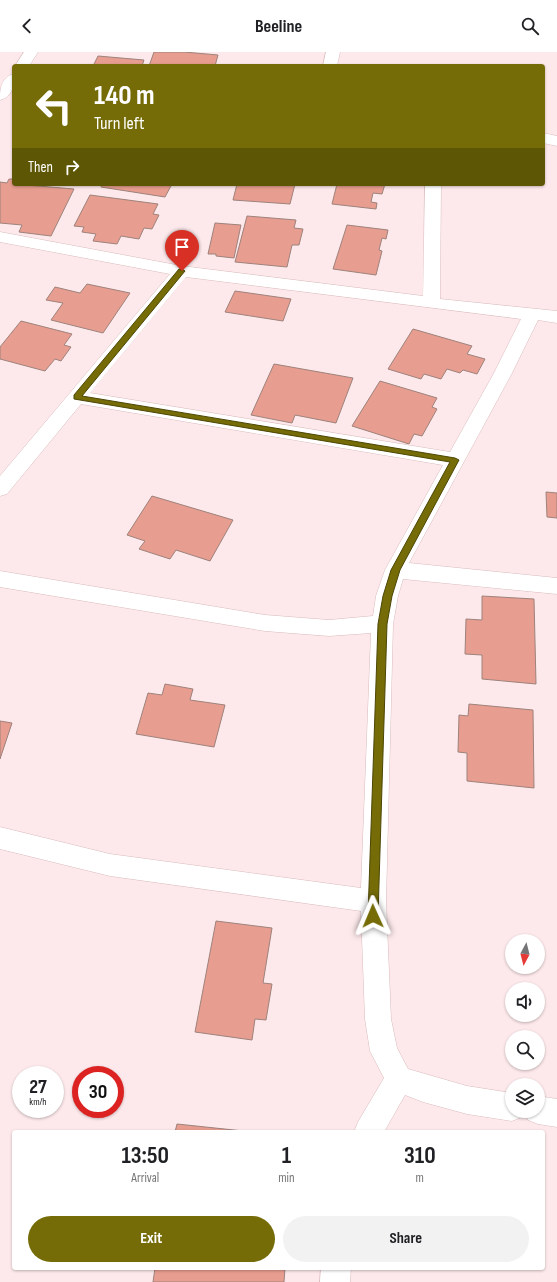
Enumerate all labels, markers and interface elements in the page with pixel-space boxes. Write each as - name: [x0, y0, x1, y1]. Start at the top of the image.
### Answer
- icon: back: [16, 15, 38, 37]
- icon: search: [519, 15, 541, 37]
- text: Beeline: [255, 16, 302, 37]
- text: 140 m: [94, 79, 155, 112]
- icon: left: [28, 80, 80, 132]
- text: Turn left: [94, 113, 145, 134]
- icon: right: [61, 156, 83, 178]
- text: Then: [28, 158, 53, 177]
- pin: [165, 230, 199, 271]
- icon: arrive: [171, 236, 193, 258]
- position arrow: [352, 895, 394, 937]
- north arrow: [505, 934, 545, 974]
- map controls: [505, 934, 545, 1118]
- button: sound: [505, 982, 545, 1022]
- button: search: [505, 1030, 545, 1070]
- speed limit sign: 30: [72, 1066, 124, 1118]
- text: 27: [29, 1075, 47, 1099]
- button: layers: [505, 1078, 545, 1118]
- text: km/h: [29, 1096, 47, 1108]
- text: 13:50: [121, 1141, 169, 1170]
- text: 1: [282, 1141, 291, 1170]
- text: 310: [404, 1141, 436, 1170]
- text: Arrival: [131, 1170, 159, 1186]
- text: min: [278, 1170, 295, 1186]
- text: m: [416, 1170, 424, 1186]
- button: Exit: [28, 1216, 275, 1262]
- button: Share: [283, 1216, 529, 1262]

